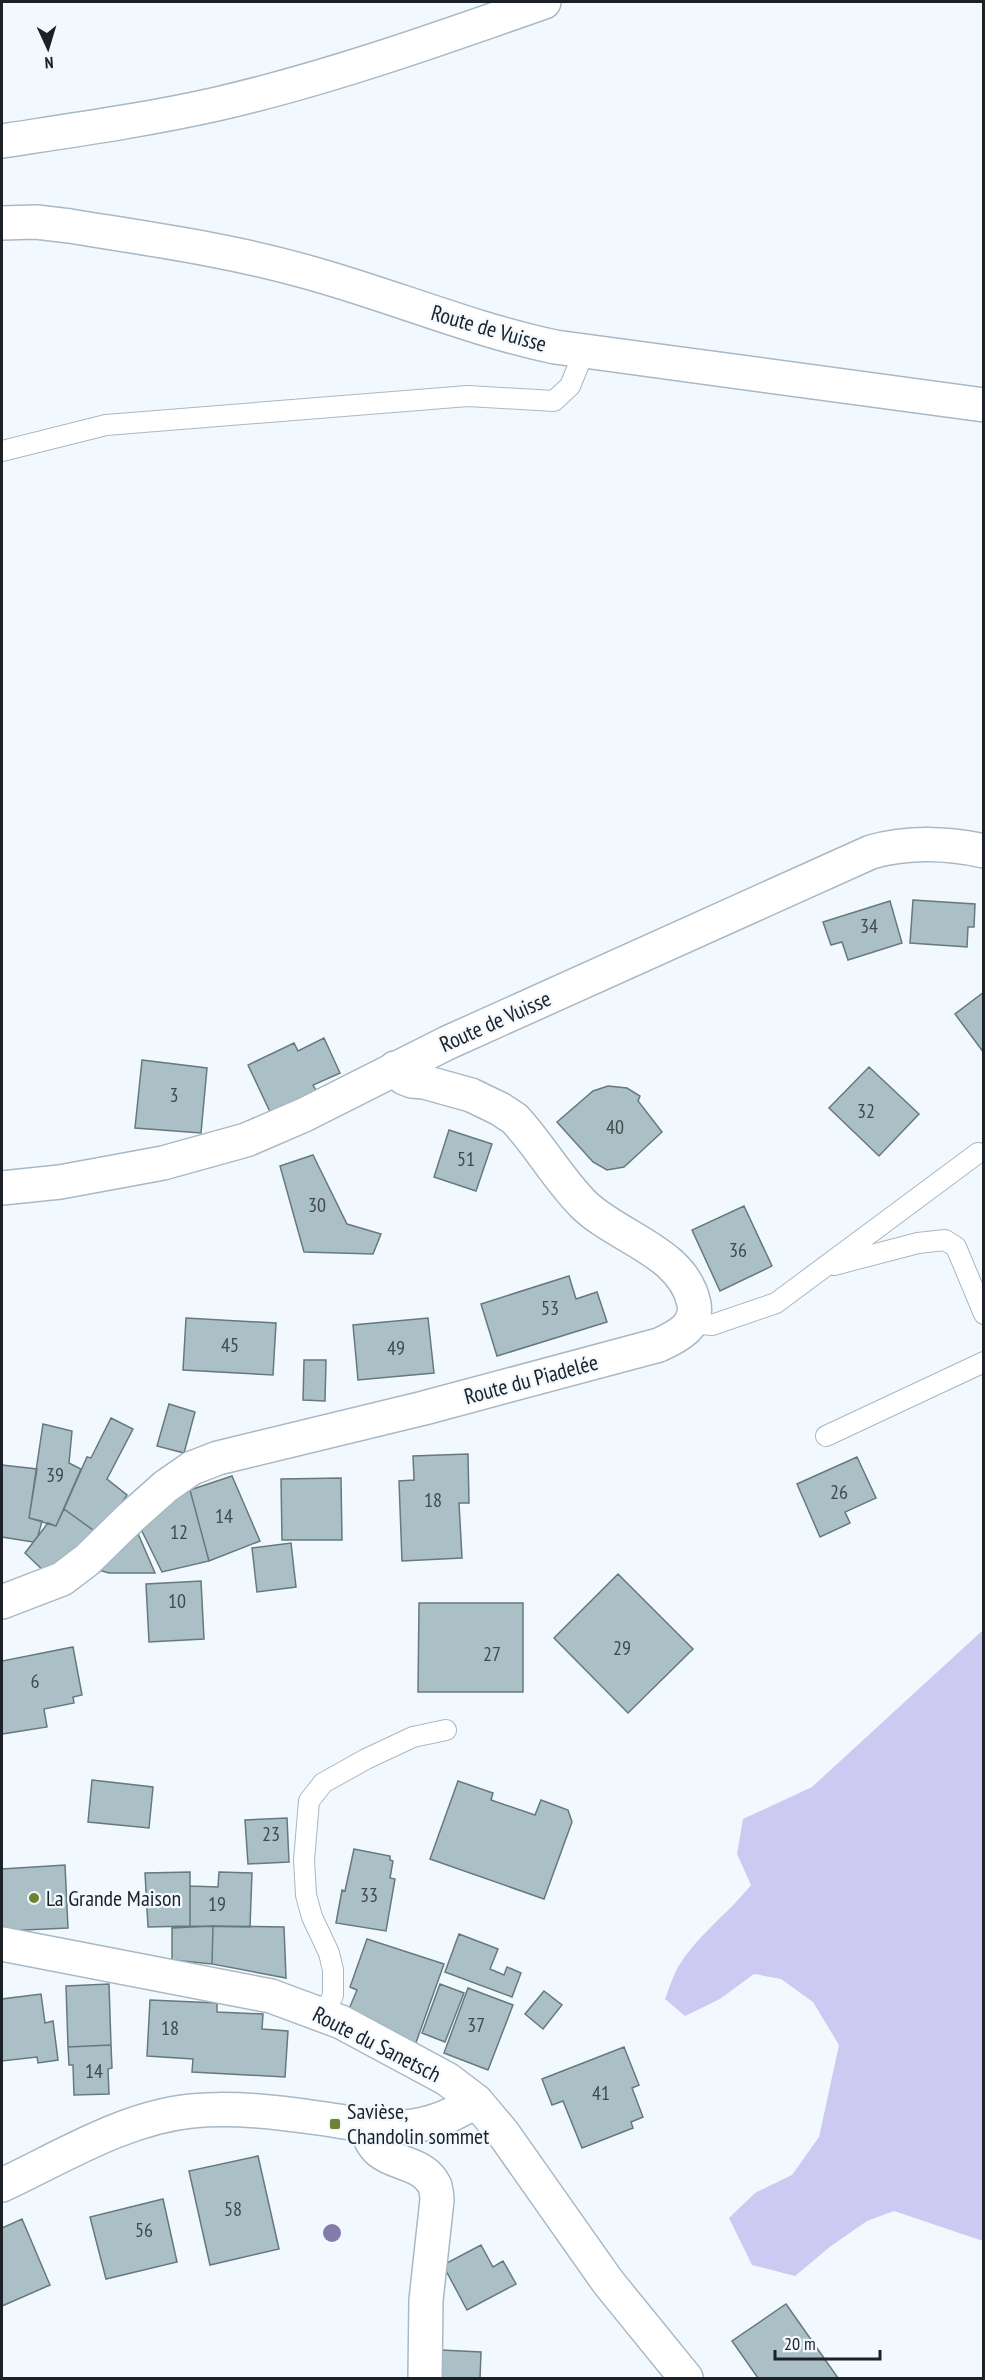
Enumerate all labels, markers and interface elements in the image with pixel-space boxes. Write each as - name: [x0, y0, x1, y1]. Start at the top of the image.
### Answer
- north arrow: [18, 18, 78, 78]
- text: N: [44, 53, 54, 73]
- street label: Route de Vuisse: [428, 298, 550, 358]
- house number: 34: [860, 913, 878, 939]
- street label: Route de Vuisse: [435, 984, 555, 1058]
- house number: 3: [170, 1082, 179, 1108]
- house number: 32: [857, 1098, 875, 1124]
- house number: 40: [606, 1114, 624, 1140]
- house number: 51: [457, 1146, 475, 1172]
- house number: 30: [308, 1192, 326, 1218]
- house number: 36: [729, 1237, 747, 1263]
- house number: 53: [541, 1295, 559, 1321]
- house number: 45: [221, 1332, 239, 1358]
- house number: 49: [387, 1335, 405, 1361]
- street label: Route du Piadelée: [461, 1348, 601, 1410]
- house number: 39: [46, 1462, 64, 1488]
- house number: 26: [830, 1479, 848, 1505]
- house number: 18: [424, 1487, 442, 1513]
- house number: 14: [215, 1503, 233, 1529]
- house number: 12: [170, 1519, 188, 1545]
- house number: 10: [168, 1588, 186, 1614]
- house number: 29: [613, 1635, 631, 1661]
- house number: 27: [483, 1641, 501, 1667]
- house number: 6: [31, 1668, 40, 1694]
- house number: 23: [262, 1821, 280, 1847]
- house number: 33: [360, 1882, 378, 1908]
- place label: La Grande Maison: [46, 1884, 181, 1912]
- marker: La Grande Maison: [27, 1891, 41, 1905]
- house number: 19: [208, 1891, 226, 1917]
- street label: Route du Sanetsch: [308, 2000, 446, 2088]
- house number: 37: [467, 2012, 485, 2038]
- house number: 18: [161, 2015, 179, 2041]
- house number: 14: [85, 2058, 103, 2084]
- house number: 41: [592, 2080, 610, 2106]
- place label: Savièse, Chandolin sommet: [347, 2097, 489, 2150]
- marker: Savièse, Chandolin sommet: [328, 2117, 342, 2131]
- house number: 58: [224, 2196, 242, 2222]
- house number: 56: [135, 2217, 153, 2243]
- scale bar: [775, 2323, 880, 2361]
- text: 20 m: [784, 2332, 816, 2355]

